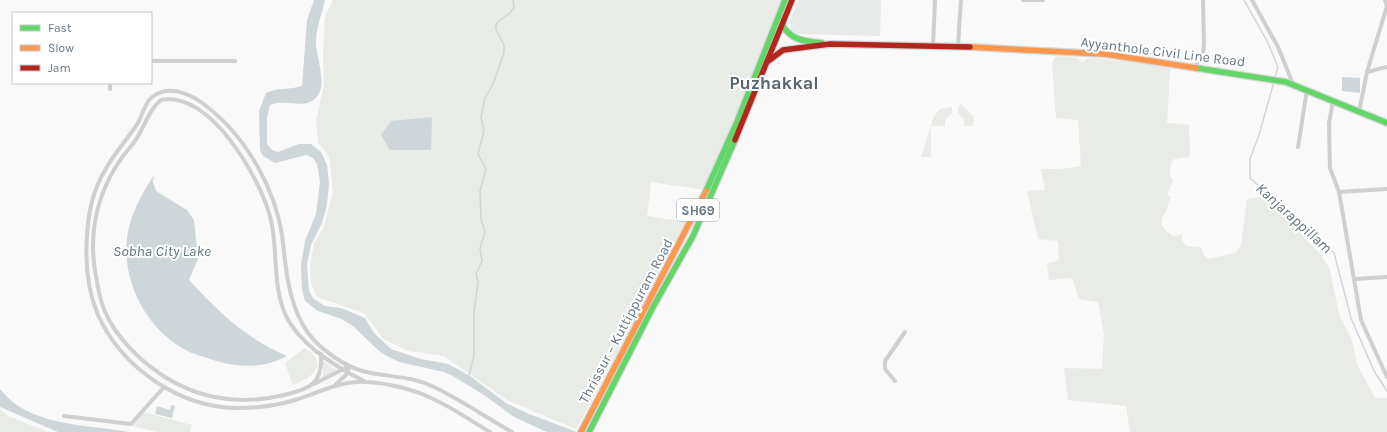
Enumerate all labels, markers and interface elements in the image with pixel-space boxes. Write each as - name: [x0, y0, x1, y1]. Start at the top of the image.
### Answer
- legend: [12, 12, 152, 84]
- text: Fast: [48, 21, 72, 35]
- street label: Ayyanthole Civil Line Road: [1080, 33, 1246, 71]
- text: Slow: [48, 41, 74, 55]
- text: Jam: [48, 61, 71, 75]
- district label: Puzhakkal: [729, 72, 819, 94]
- water label: Kanjarappillam: [1252, 179, 1336, 257]
- road number: SH69: [677, 199, 719, 221]
- street label: Thrissur – Kuttippuram Road: [575, 236, 677, 406]
- water label: Sobha City Lake: [113, 242, 211, 260]

